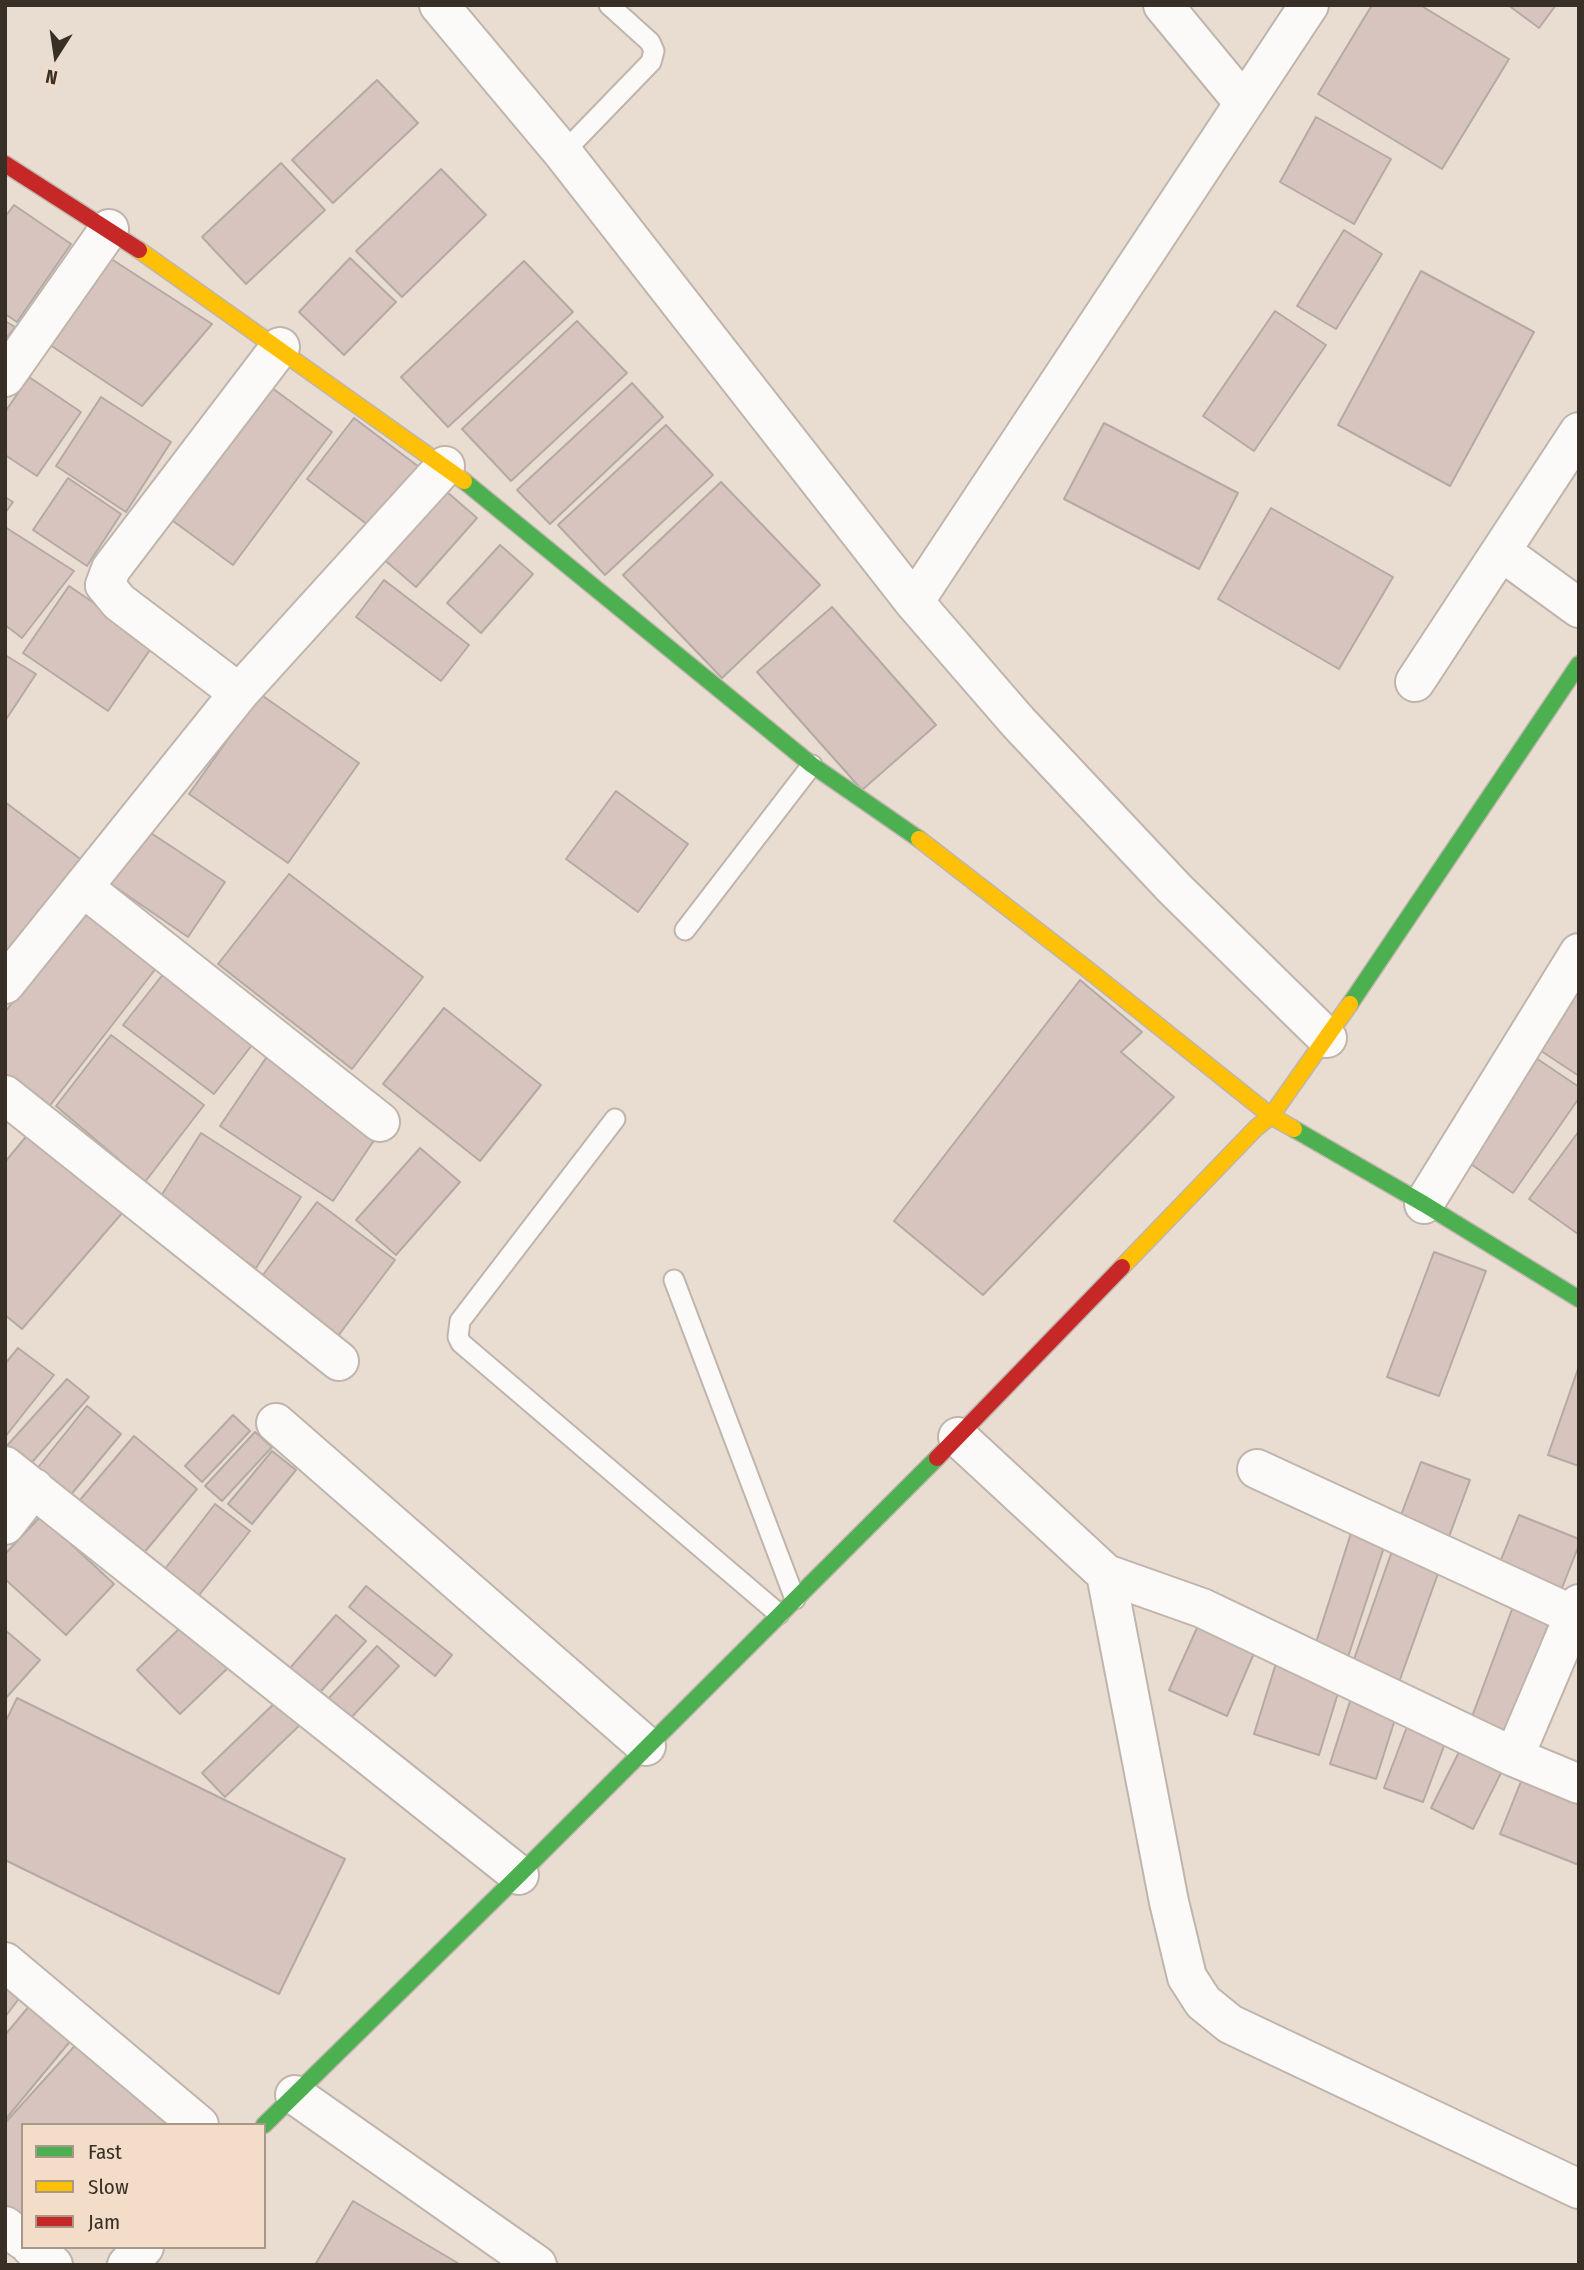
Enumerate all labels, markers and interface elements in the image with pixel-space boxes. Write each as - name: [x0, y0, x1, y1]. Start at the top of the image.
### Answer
- north arrow: [21, 21, 91, 91]
- text: N: [44, 65, 59, 89]
- legend: [21, 2123, 266, 2249]
- text: Fast: [88, 2139, 122, 2165]
- text: Slow: [88, 2174, 129, 2200]
- text: Jam: [88, 2209, 120, 2235]

